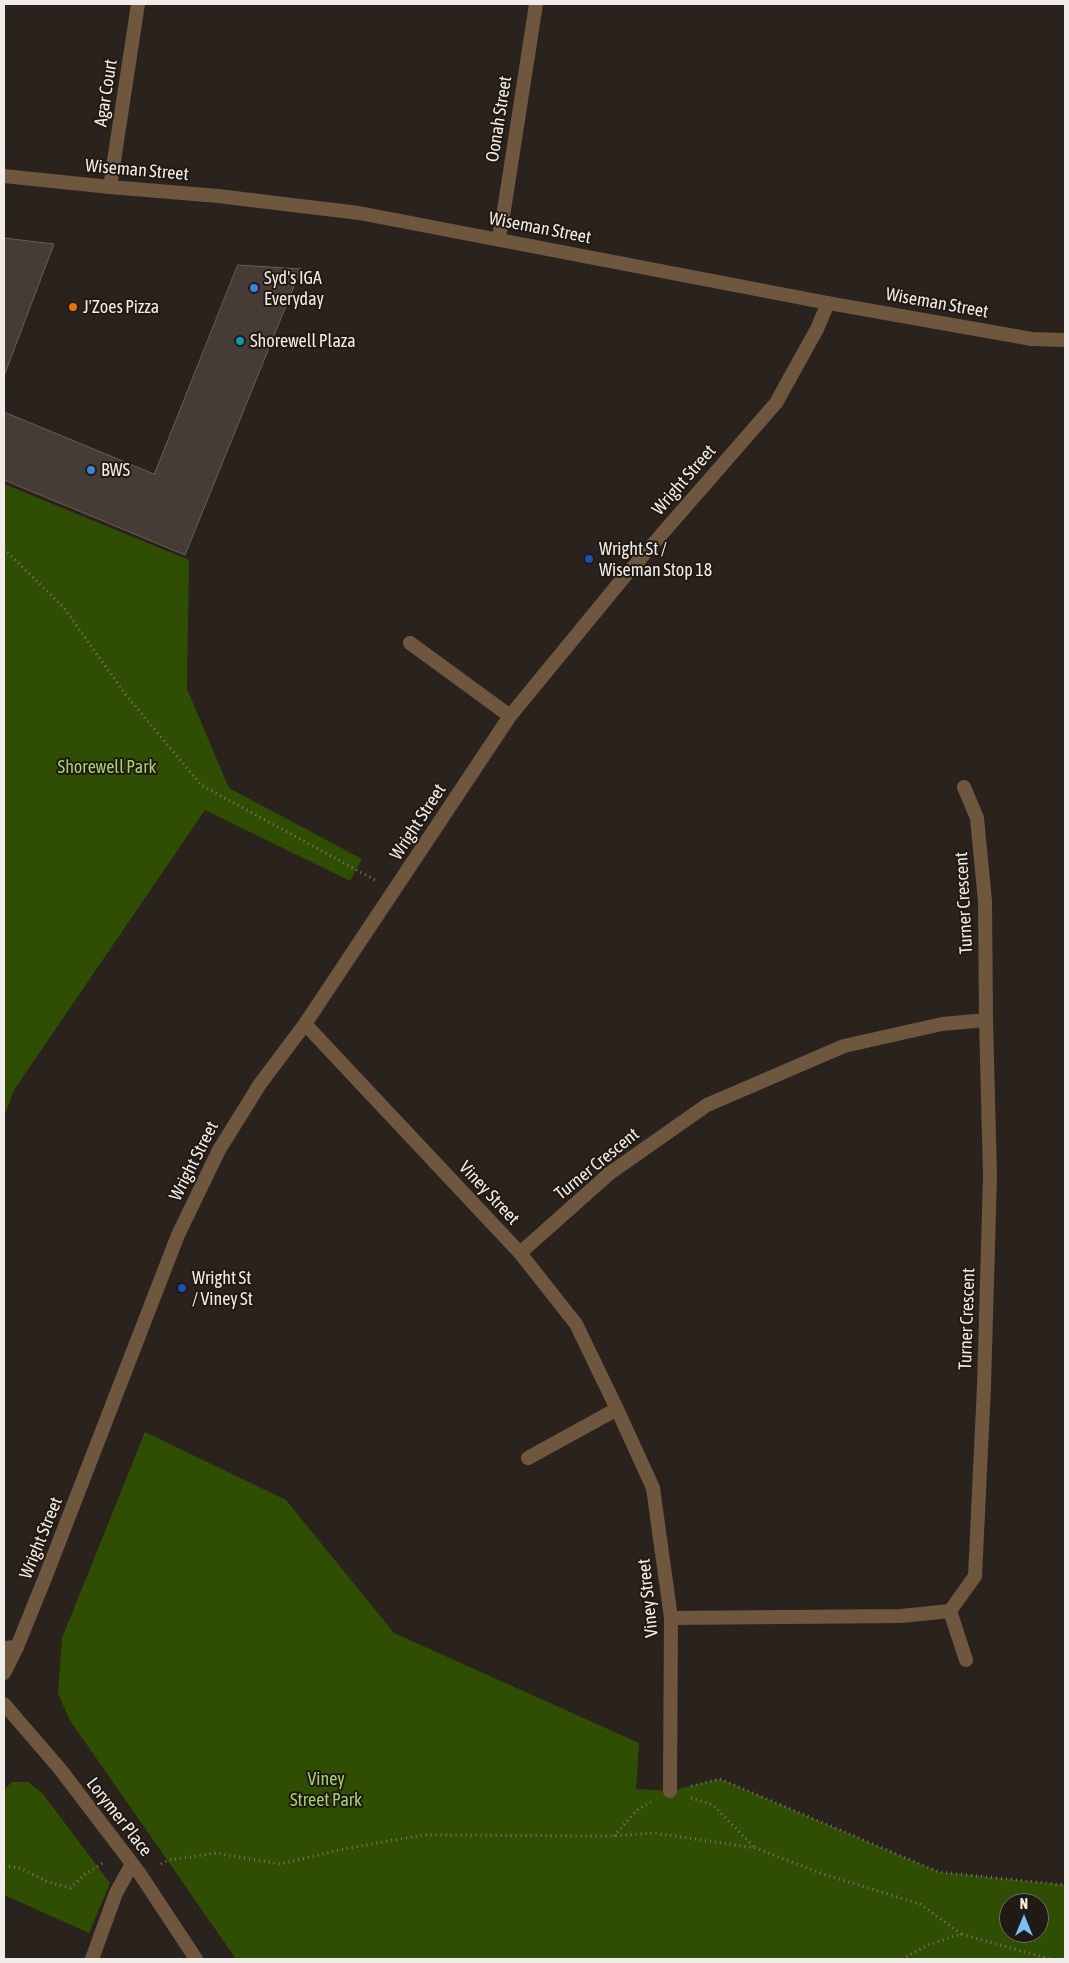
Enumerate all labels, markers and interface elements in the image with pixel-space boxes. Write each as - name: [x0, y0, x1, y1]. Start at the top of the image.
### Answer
- street label: Agar Court: [90, 58, 122, 128]
- street label: Oonah Street: [482, 74, 516, 164]
- street label: Wiseman Street: [84, 155, 190, 185]
- street label: Wiseman Street: [487, 208, 593, 248]
- place label: Syd's IGA Everyday: [264, 267, 324, 310]
- marker: Syd's IGA Everyday: [248, 282, 260, 294]
- street label: Wiseman Street: [884, 283, 990, 323]
- place label: J'Zoes Pizza: [83, 296, 159, 318]
- marker: J'Zoes Pizza: [67, 301, 79, 313]
- place label: Shorewell Plaza: [250, 330, 356, 352]
- marker: Shorewell Plaza: [234, 335, 246, 347]
- street label: Wright Street: [648, 440, 720, 520]
- place label: BWS: [101, 459, 130, 481]
- marker: BWS: [85, 464, 97, 476]
- place label: Wright St / Wiseman Stop 18: [599, 538, 712, 580]
- marker: Wright St / Wiseman Stop 18: [583, 553, 595, 565]
- park label: Shorewell Park: [58, 756, 156, 778]
- street label: Wright Street: [385, 780, 451, 864]
- street label: Turner Crescent: [951, 851, 977, 955]
- street label: Wright Street: [165, 1118, 223, 1204]
- street label: Turner Crescent: [550, 1123, 644, 1205]
- street label: Viney Street: [454, 1157, 524, 1229]
- place label: Wright St / Viney St: [192, 1267, 253, 1310]
- street label: Turner Crescent: [954, 1267, 980, 1371]
- marker: Wright St / Viney St: [176, 1282, 188, 1294]
- street label: Wright Street: [15, 1494, 67, 1582]
- street label: Viney Street: [633, 1558, 663, 1638]
- park label: Viney Street Park: [290, 1768, 362, 1810]
- street label: Lorymer Place: [82, 1773, 156, 1861]
- north arrow: [999, 1893, 1049, 1943]
- text: N: [1020, 1896, 1028, 1912]

